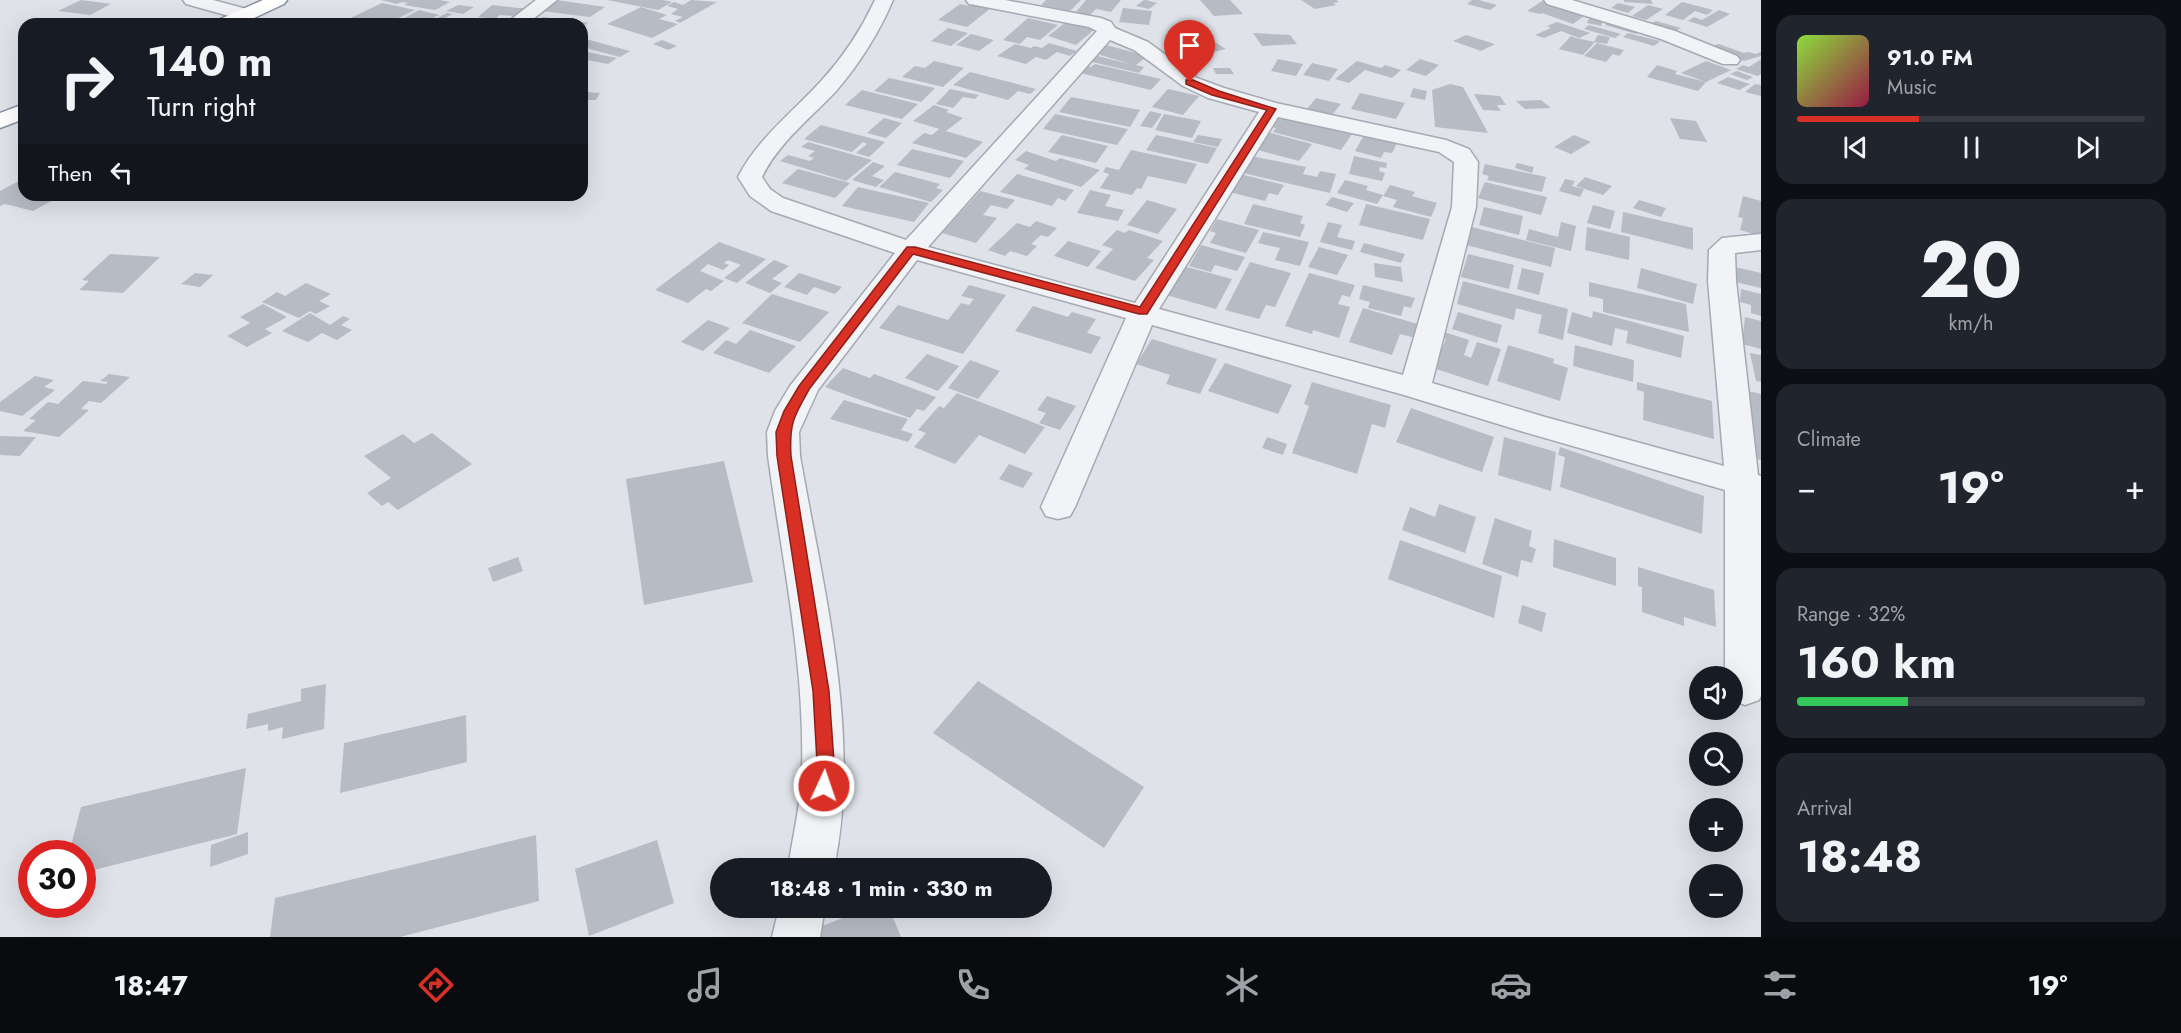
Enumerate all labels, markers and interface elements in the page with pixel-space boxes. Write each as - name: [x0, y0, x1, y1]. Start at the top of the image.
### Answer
- pin: [1164, 20, 1215, 82]
- icon: arrive: [1173, 29, 1206, 62]
- text: 140 m: [147, 31, 273, 92]
- text: 91.0 FM: [1887, 41, 1973, 73]
- icon: right: [48, 42, 126, 120]
- text: Music: [1887, 73, 1937, 102]
- text: Turn right: [147, 87, 255, 126]
- icon: previous: [1839, 131, 1872, 164]
- icon: pause: [1955, 131, 1988, 164]
- icon: next: [2071, 131, 2104, 164]
- icon: left: [105, 156, 138, 189]
- text: Then: [48, 157, 93, 189]
- text: 20: [1920, 214, 2022, 326]
- text: km/h: [1948, 309, 1994, 338]
- text: Climate: [1797, 425, 1861, 454]
- text: 19°: [1937, 455, 2004, 520]
- text: −: [1797, 464, 1816, 511]
- text: +: [2125, 464, 2145, 511]
- text: Range · 32%: [1797, 600, 1905, 629]
- text: 160 km: [1797, 630, 1956, 695]
- map controls: [1689, 666, 1743, 918]
- button: sound: [1689, 666, 1743, 720]
- button: search: [1689, 732, 1743, 786]
- position arrow: [792, 754, 856, 818]
- text: Arrival: [1797, 794, 1852, 823]
- button: +: [1689, 798, 1743, 852]
- text: 18:48: [1797, 824, 1922, 889]
- speed limit sign: 30: [18, 840, 96, 918]
- button: −: [1689, 864, 1743, 918]
- text: 18:48 · 1 min · 330 m: [770, 872, 992, 904]
- icon: directions: [415, 964, 457, 1006]
- icon: music: [684, 964, 726, 1006]
- icon: phone: [952, 964, 994, 1006]
- icon: climate: [1221, 964, 1263, 1006]
- icon: car: [1490, 964, 1532, 1006]
- icon: filters: [1759, 964, 1801, 1006]
- text: 18:47: [113, 966, 188, 1005]
- text: 19°: [2028, 966, 2068, 1005]

